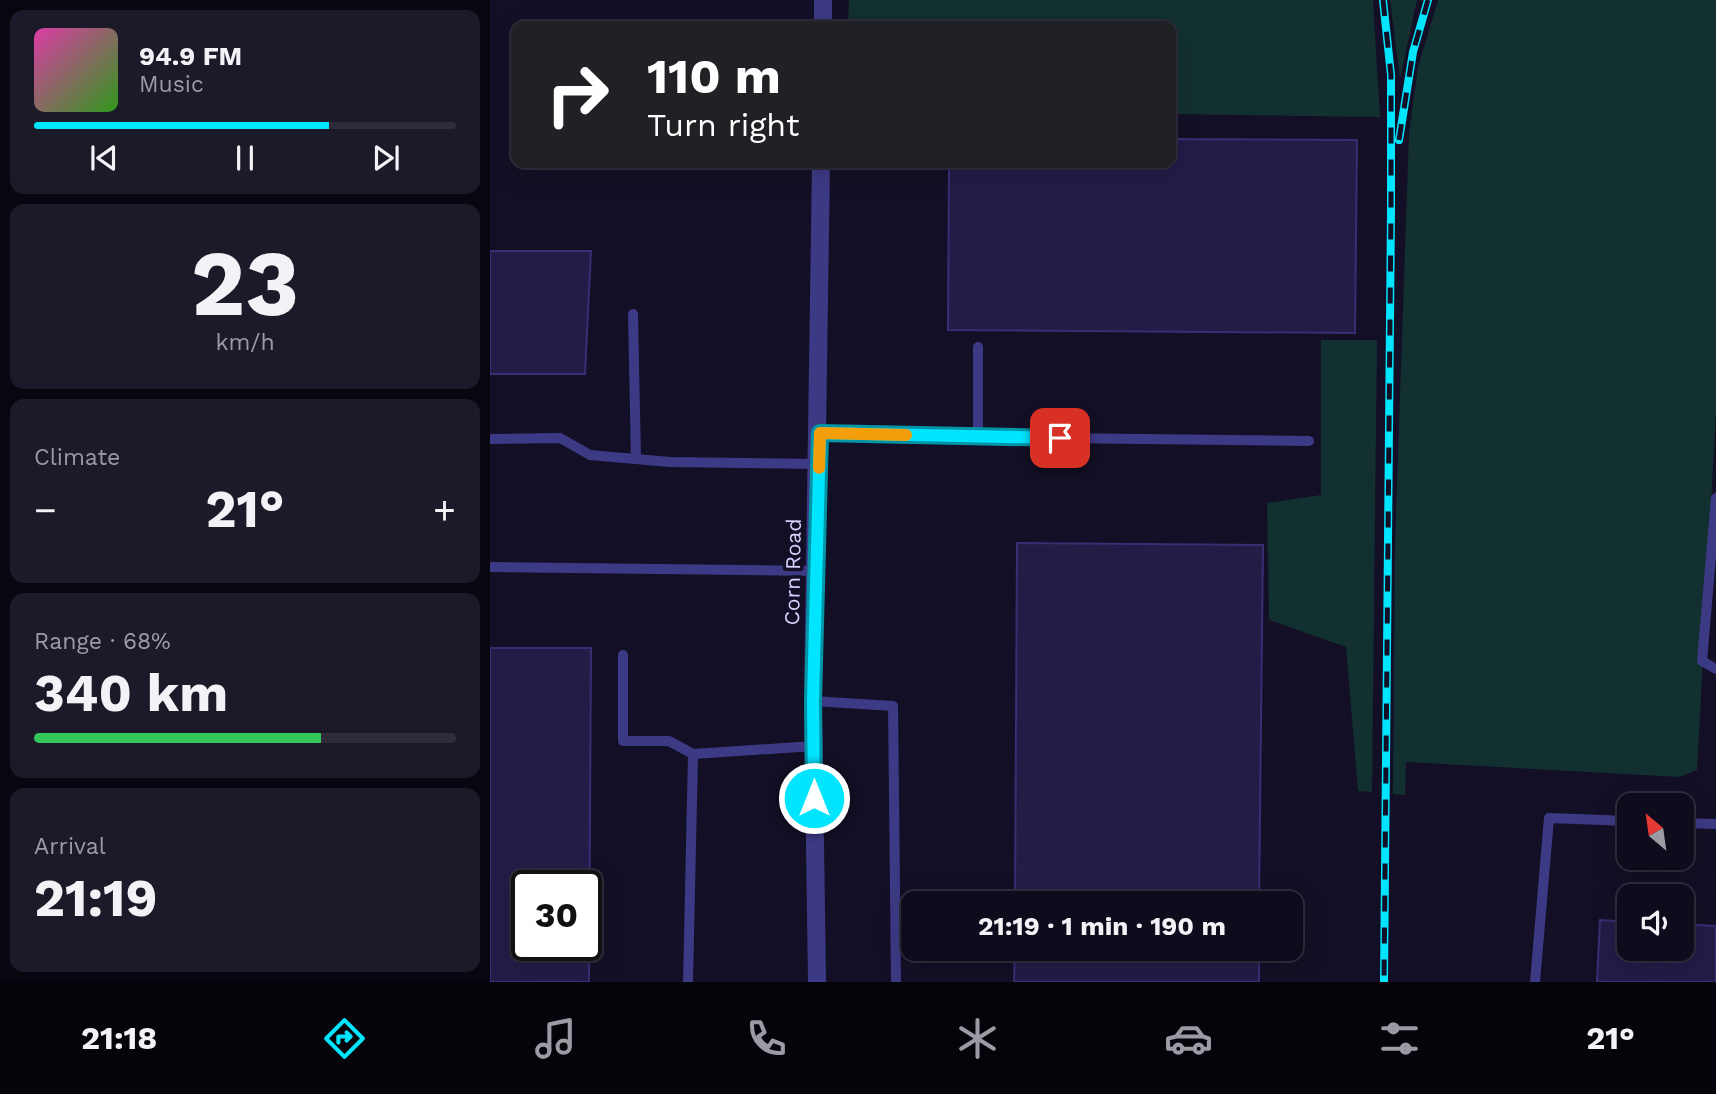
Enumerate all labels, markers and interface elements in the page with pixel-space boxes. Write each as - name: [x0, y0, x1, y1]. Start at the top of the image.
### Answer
- text: 94.9 FM: [139, 41, 242, 71]
- text: 110 m: [647, 47, 781, 105]
- icon: right: [532, 49, 623, 140]
- text: Music: [139, 71, 204, 98]
- text: Turn right: [647, 106, 799, 144]
- icon: previous: [85, 139, 123, 177]
- icon: pause: [226, 139, 264, 177]
- icon: next: [367, 139, 405, 177]
- text: 23: [191, 230, 299, 337]
- text: km/h: [215, 329, 275, 356]
- pin: [1030, 408, 1090, 468]
- icon: arrive: [1041, 419, 1079, 457]
- text: Climate: [34, 444, 120, 471]
- text: 21°: [205, 479, 285, 540]
- text: −: [34, 488, 57, 532]
- text: +: [433, 488, 456, 532]
- street label: Corn Road: [779, 518, 806, 626]
- text: Range · 68%: [34, 628, 171, 655]
- text: 340 km: [34, 663, 228, 724]
- position arrow: [777, 761, 851, 835]
- north arrow: [1617, 793, 1694, 870]
- map controls: [1617, 793, 1694, 961]
- text: Arrival: [34, 833, 106, 860]
- text: 21:19: [34, 868, 158, 929]
- speed limit sign: 30: [511, 870, 602, 961]
- button: sound: [1617, 884, 1694, 961]
- text: 21:19 · 1 min · 190 m: [978, 911, 1226, 941]
- icon: directions: [320, 1014, 369, 1063]
- icon: music: [531, 1014, 580, 1063]
- icon: phone: [742, 1014, 791, 1063]
- icon: climate: [953, 1014, 1002, 1063]
- icon: car: [1164, 1014, 1213, 1063]
- icon: filters: [1375, 1014, 1424, 1063]
- text: 21:18: [81, 1019, 157, 1057]
- text: 21°: [1586, 1019, 1635, 1057]

